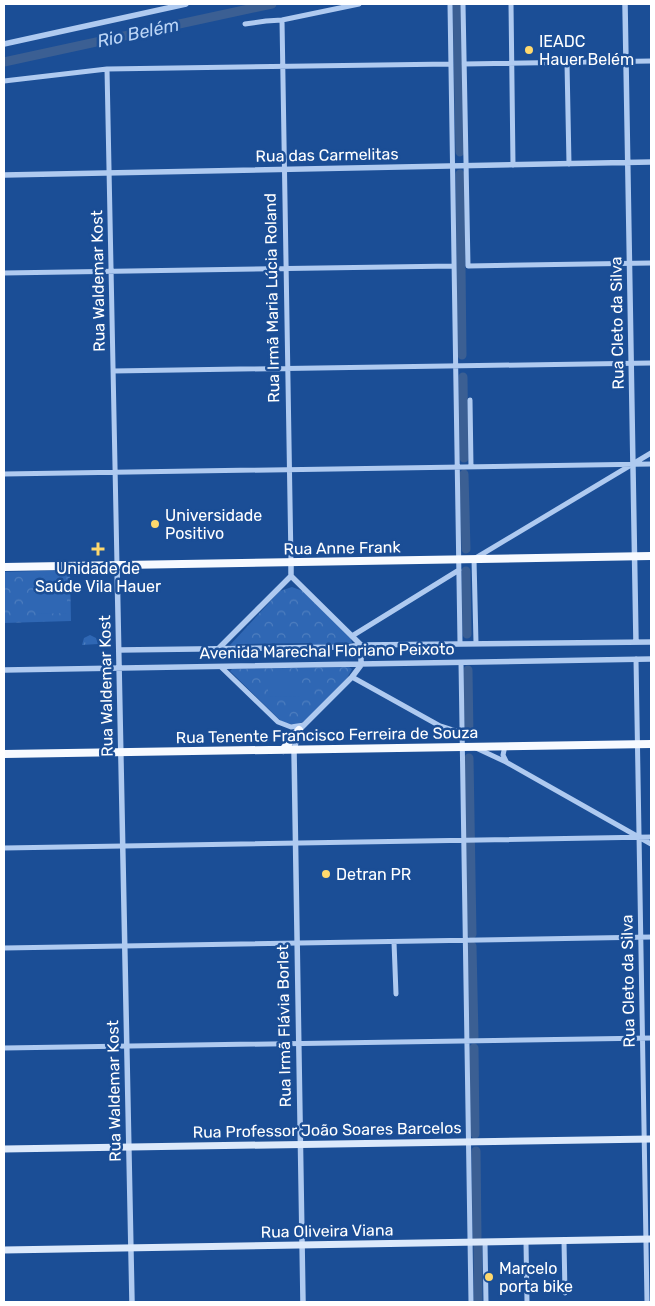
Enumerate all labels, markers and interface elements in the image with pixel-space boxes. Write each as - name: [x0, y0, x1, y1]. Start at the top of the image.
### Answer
- water label: Rio Belém: [95, 14, 181, 52]
- place label: IEADC Hauer Belém: [539, 32, 634, 69]
- marker: IEADC Hauer Belém: [523, 44, 535, 56]
- street label: Rua das Carmelitas: [255, 144, 399, 166]
- street label: Rua Irmã Maria Lúcia Roland: [261, 193, 283, 403]
- street label: Rua Waldemar Kost: [87, 210, 109, 352]
- street label: Rua Cleto da Silva: [606, 256, 628, 390]
- place label: Universidade Positivo: [165, 506, 262, 543]
- marker: Universidade Positivo: [149, 518, 161, 530]
- street label: Rua Anne Frank: [283, 537, 402, 559]
- marker: Unidade de Saúde Vila Hauer: [91, 542, 105, 556]
- place label: Unidade de Saúde Vila Hauer: [35, 559, 161, 596]
- street label: Rua Waldemar Kost: [95, 615, 117, 757]
- street label: Avenida Marechal Floriano Peixoto: [199, 639, 455, 663]
- street label: Rua Tenente Francisco Ferreira de Souza: [175, 723, 479, 747]
- place label: Detran PR: [336, 865, 411, 884]
- marker: Detran PR: [320, 868, 332, 880]
- street label: Rua Cleto da Silva: [617, 914, 639, 1048]
- street label: Rua Irmã Flávia Borlet: [273, 945, 295, 1107]
- street label: Rua Waldemar Kost: [103, 1020, 125, 1162]
- street label: Rua Professor João Soares Barcelos: [192, 1118, 462, 1142]
- street label: Rua Oliveira Viana: [260, 1220, 394, 1242]
- place label: Marcelo porta bike: [499, 1259, 573, 1296]
- marker: Marcelo porta bike: [483, 1271, 495, 1283]

